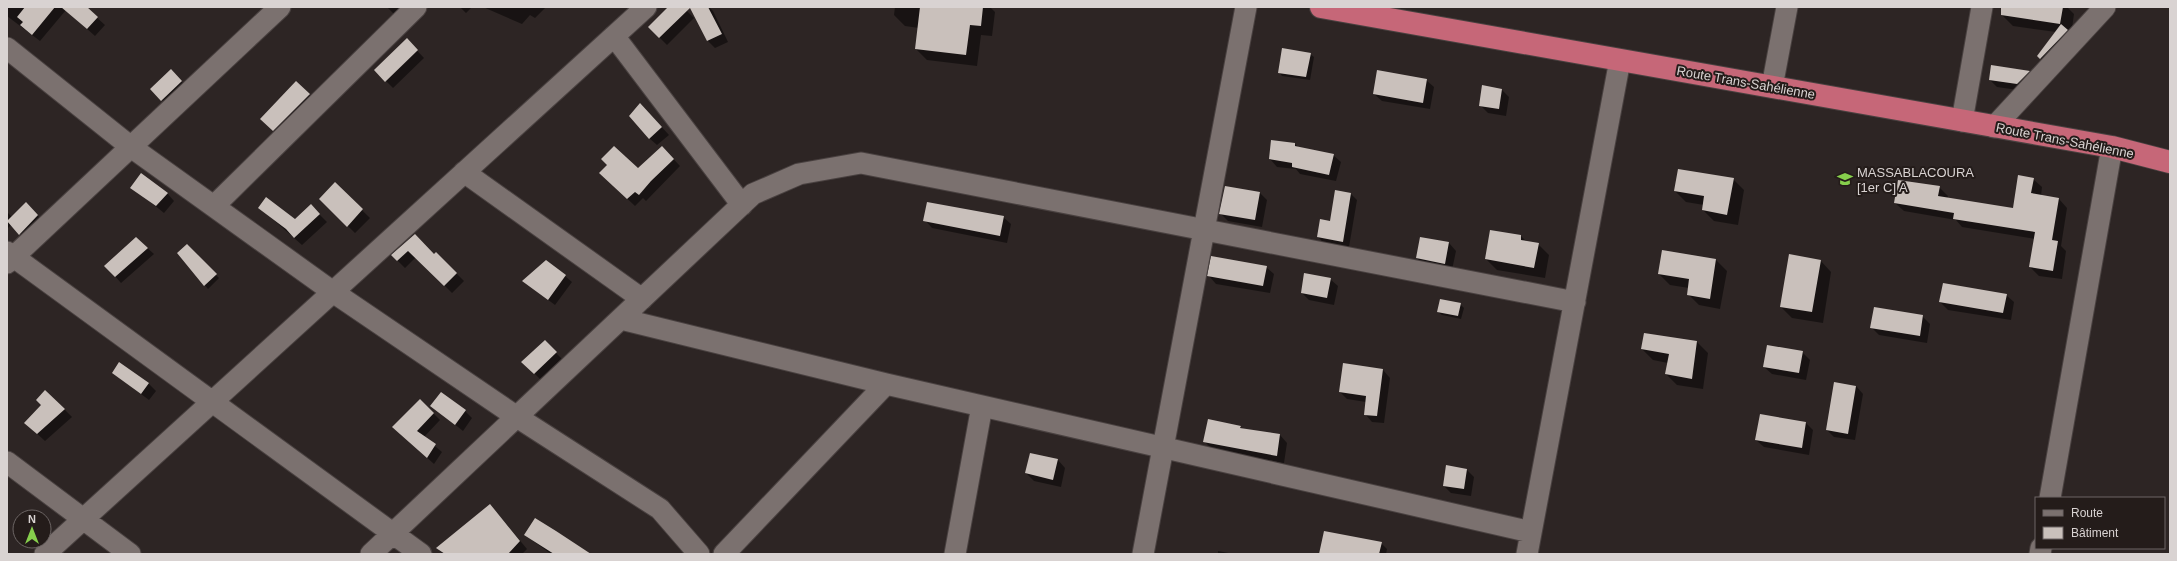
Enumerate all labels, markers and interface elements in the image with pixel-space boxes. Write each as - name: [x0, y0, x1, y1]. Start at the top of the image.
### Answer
- street label: Route Trans-Sahélienne: [1676, 63, 1816, 102]
- street label: Route Trans-Sahélienne: [1995, 120, 2135, 161]
- place label: MASSABLACOURA [1er C] A: [1857, 165, 1974, 195]
- school or university icon: MASSABLACOURA [1er C] A: [1836, 170, 1854, 188]
- legend: [2035, 497, 2165, 549]
- text: Route: [2071, 506, 2103, 520]
- north arrow: [12, 509, 52, 549]
- text: N: [28, 513, 36, 525]
- text: Bâtiment: [2071, 526, 2119, 540]

